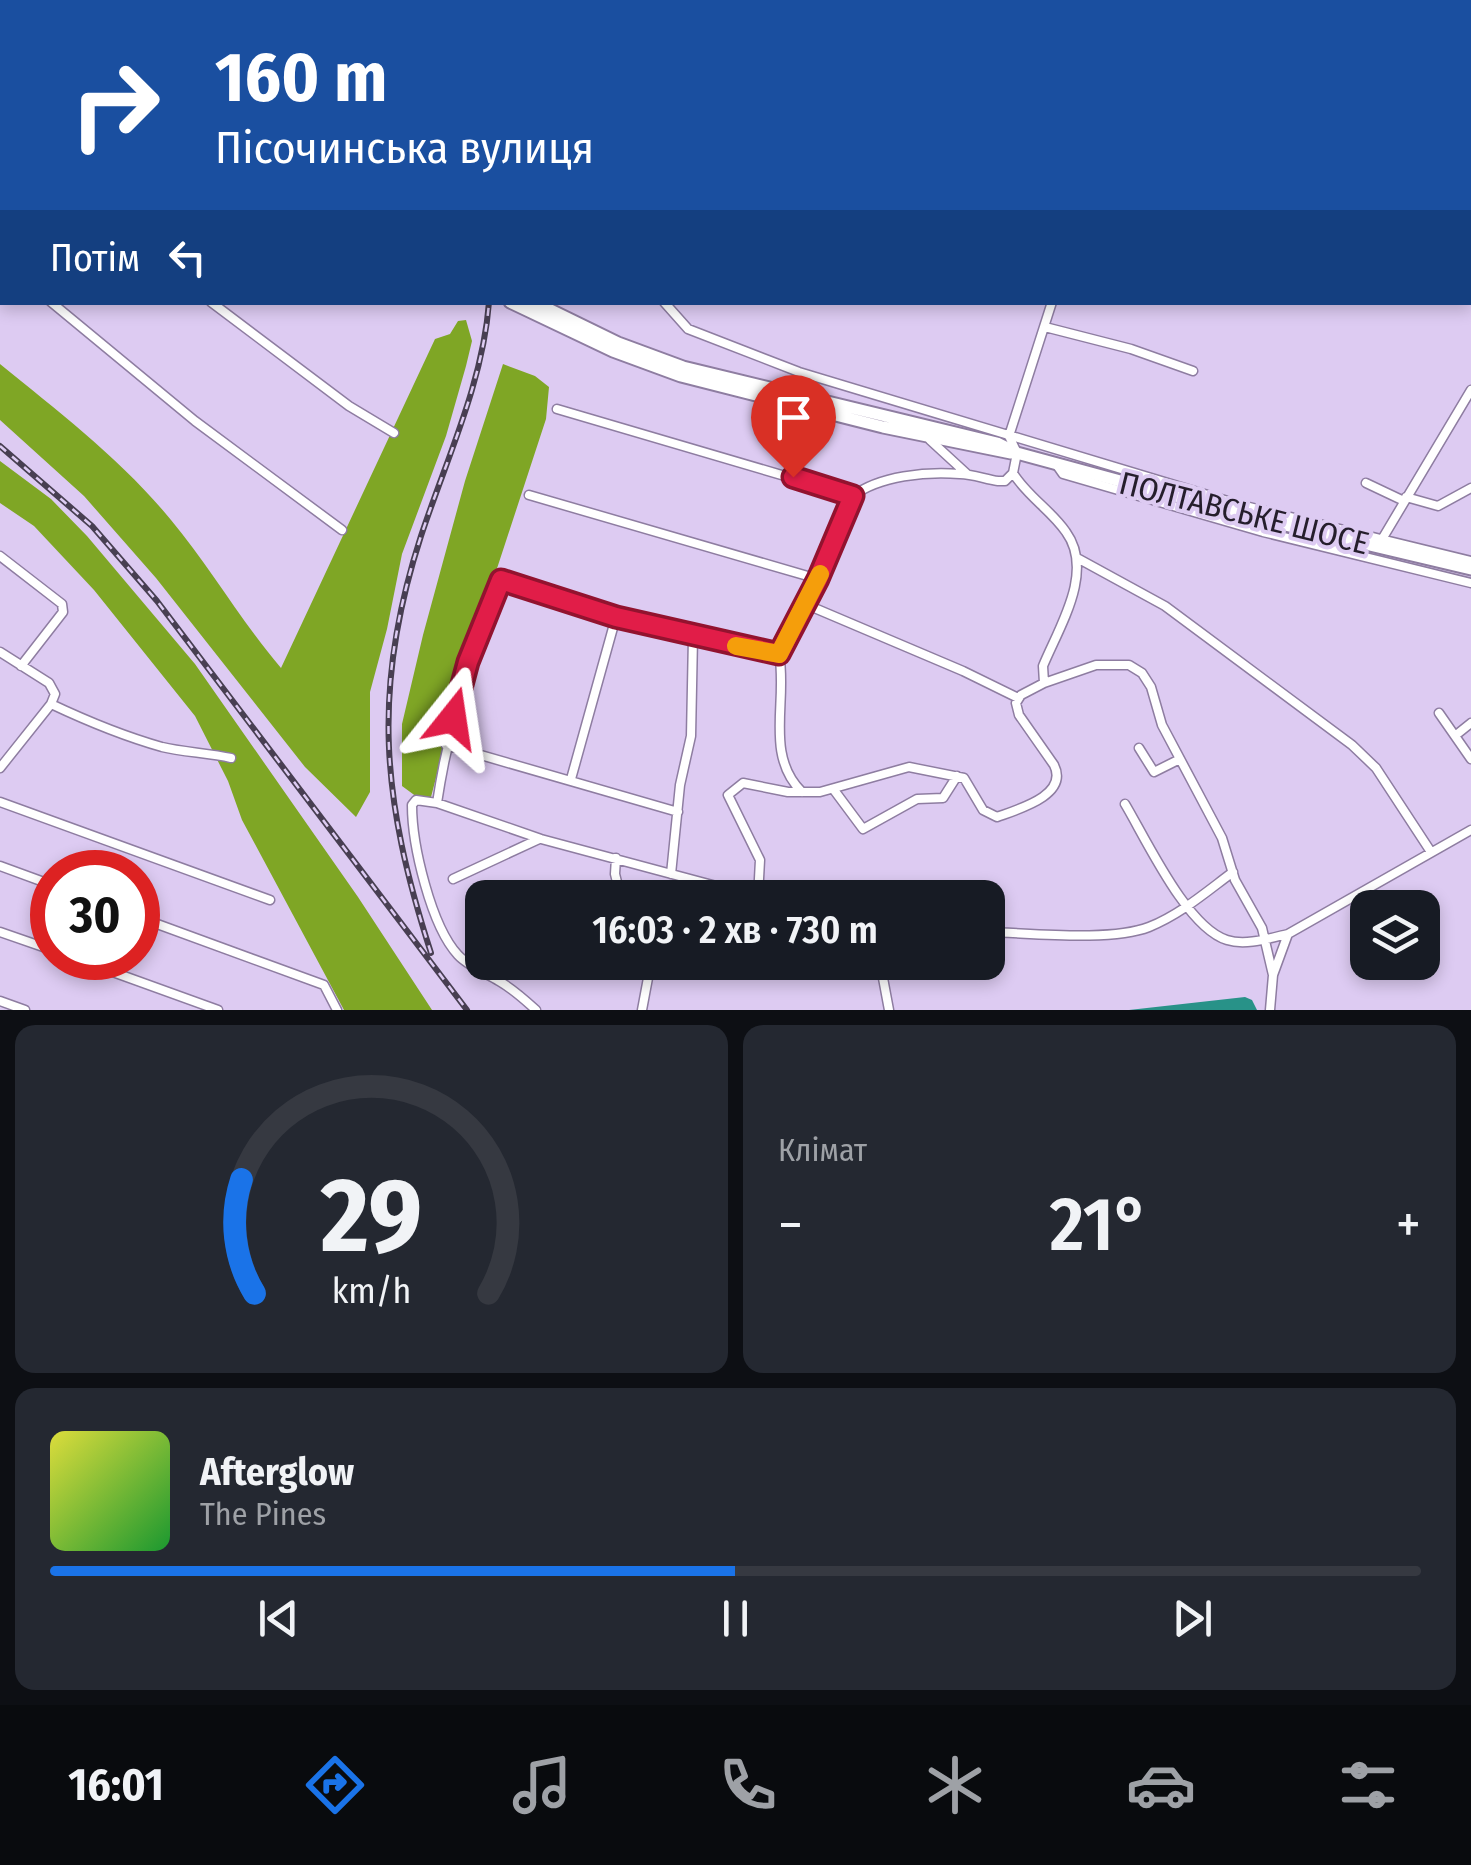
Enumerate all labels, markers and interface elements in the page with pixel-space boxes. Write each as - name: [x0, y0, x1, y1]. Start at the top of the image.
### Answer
- text: 160 m: [215, 36, 387, 120]
- icon: right: [50, 40, 180, 170]
- text: Пісочинська вулиця: [215, 121, 594, 175]
- icon: left: [160, 230, 215, 285]
- text: Потім: [50, 235, 140, 281]
- pin: [751, 375, 836, 478]
- icon: arrive: [766, 390, 821, 445]
- street label: ПОЛТАВСЬКЕ ШОСЕ: [1116, 464, 1372, 562]
- position arrow: [401, 666, 505, 770]
- speed limit sign: 30: [30, 850, 160, 980]
- map controls: [1350, 890, 1440, 980]
- button: layers: [1350, 890, 1440, 980]
- text: 16:03 · 2 хв · 730 m: [592, 907, 878, 953]
- text: Клімат: [778, 1131, 867, 1169]
- text: 29: [320, 1154, 422, 1279]
- text: 21°: [1050, 1180, 1149, 1270]
- text: −: [778, 1192, 803, 1258]
- text: +: [1396, 1192, 1421, 1258]
- text: km/h: [332, 1270, 411, 1312]
- text: Afterglow: [200, 1449, 354, 1495]
- text: The Pines: [200, 1495, 326, 1533]
- icon: previous: [251, 1591, 306, 1646]
- icon: pause: [708, 1591, 763, 1646]
- icon: next: [1165, 1591, 1220, 1646]
- icon: directions: [300, 1750, 370, 1820]
- icon: music: [507, 1750, 577, 1820]
- icon: phone: [713, 1750, 783, 1820]
- icon: climate: [920, 1750, 990, 1820]
- icon: car: [1126, 1750, 1196, 1820]
- icon: filters: [1333, 1750, 1403, 1820]
- text: 16:01: [68, 1758, 164, 1812]

